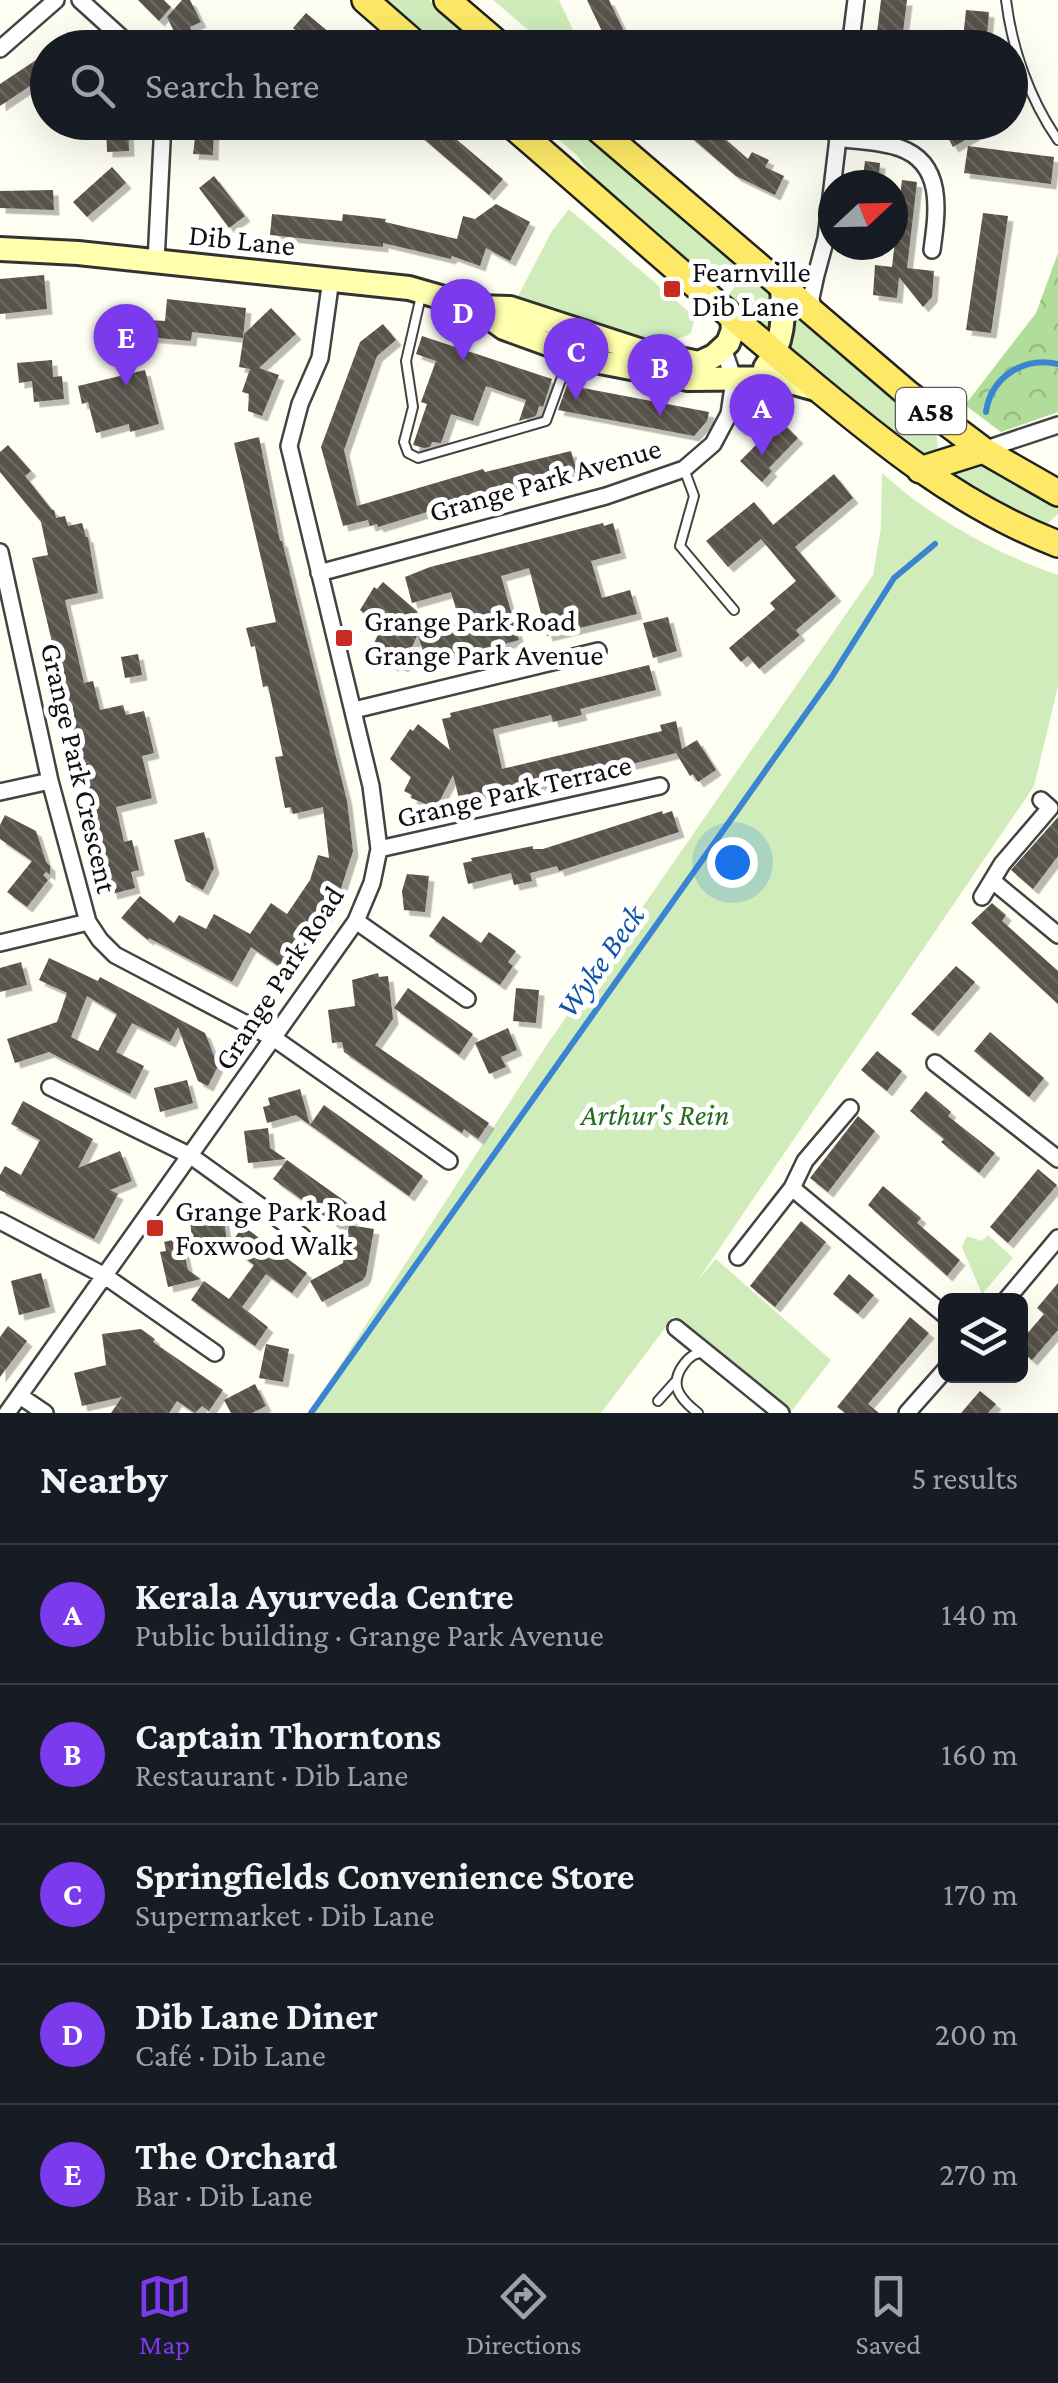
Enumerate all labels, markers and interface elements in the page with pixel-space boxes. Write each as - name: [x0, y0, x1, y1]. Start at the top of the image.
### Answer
- search box: [30, 30, 1028, 140]
- icon: search: [65, 58, 120, 113]
- text: Search here: [145, 64, 319, 106]
- north arrow: [818, 170, 908, 260]
- street label: Dib Lane: [187, 217, 297, 262]
- place label: Fearnville Dib Lane: [692, 255, 811, 322]
- pin: D: [430, 278, 496, 361]
- marker: Fearnville Dib Lane: [661, 278, 683, 300]
- pin: E: [94, 304, 158, 386]
- pin: C: [544, 318, 608, 400]
- pin: B: [628, 334, 692, 416]
- pin: A: [730, 374, 794, 456]
- road number: A58: [896, 388, 966, 434]
- street label: Grange Park Avenue: [425, 431, 665, 529]
- place label: Grange Park Road Grange Park Avenue: [364, 604, 604, 672]
- marker: Grange Park Road Grange Park Avenue: [333, 627, 355, 649]
- street label: Grange Park Crescent: [34, 640, 125, 897]
- street label: Grange Park Terrace: [393, 747, 635, 835]
- your location: [707, 837, 758, 888]
- street label: Grange Park Road: [207, 880, 351, 1076]
- water label: Wyke Beck: [548, 896, 653, 1024]
- park label: Arthur's Rein: [579, 1098, 729, 1131]
- place label: Grange Park Road Foxwood Walk: [175, 1194, 387, 1261]
- marker: Grange Park Road Foxwood Walk: [144, 1217, 166, 1239]
- map controls: [938, 1293, 1028, 1383]
- button: layers: [938, 1293, 1028, 1383]
- text: Nearby: [40, 1455, 168, 1502]
- text: 5 results: [911, 1460, 1018, 1496]
- text: Kerala Ayurveda Centre: [135, 1575, 514, 1617]
- text: A: [63, 1596, 82, 1632]
- text: 140 m: [941, 1596, 1018, 1632]
- text: Public building · Grange Park Avenue: [135, 1617, 604, 1653]
- text: Captain Thorntons: [135, 1715, 441, 1757]
- text: B: [63, 1736, 82, 1772]
- text: 160 m: [941, 1736, 1018, 1772]
- text: Restaurant · Dib Lane: [135, 1757, 408, 1793]
- text: Springfields Convenience Store: [135, 1855, 635, 1897]
- text: C: [63, 1876, 82, 1912]
- text: 170 m: [943, 1876, 1018, 1912]
- text: Supermarket · Dib Lane: [135, 1897, 434, 1933]
- text: Dib Lane Diner: [135, 1995, 378, 2037]
- text: D: [61, 2016, 84, 2052]
- text: 200 m: [935, 2016, 1018, 2052]
- text: Café · Dib Lane: [135, 2037, 326, 2073]
- text: The Orchard: [135, 2135, 337, 2177]
- text: E: [63, 2156, 82, 2192]
- text: 270 m: [939, 2156, 1018, 2192]
- text: Bar · Dib Lane: [135, 2177, 313, 2213]
- tab: Map: [137, 2269, 192, 2360]
- tab: Directions: [466, 2269, 582, 2360]
- tab: Saved: [855, 2269, 921, 2360]

